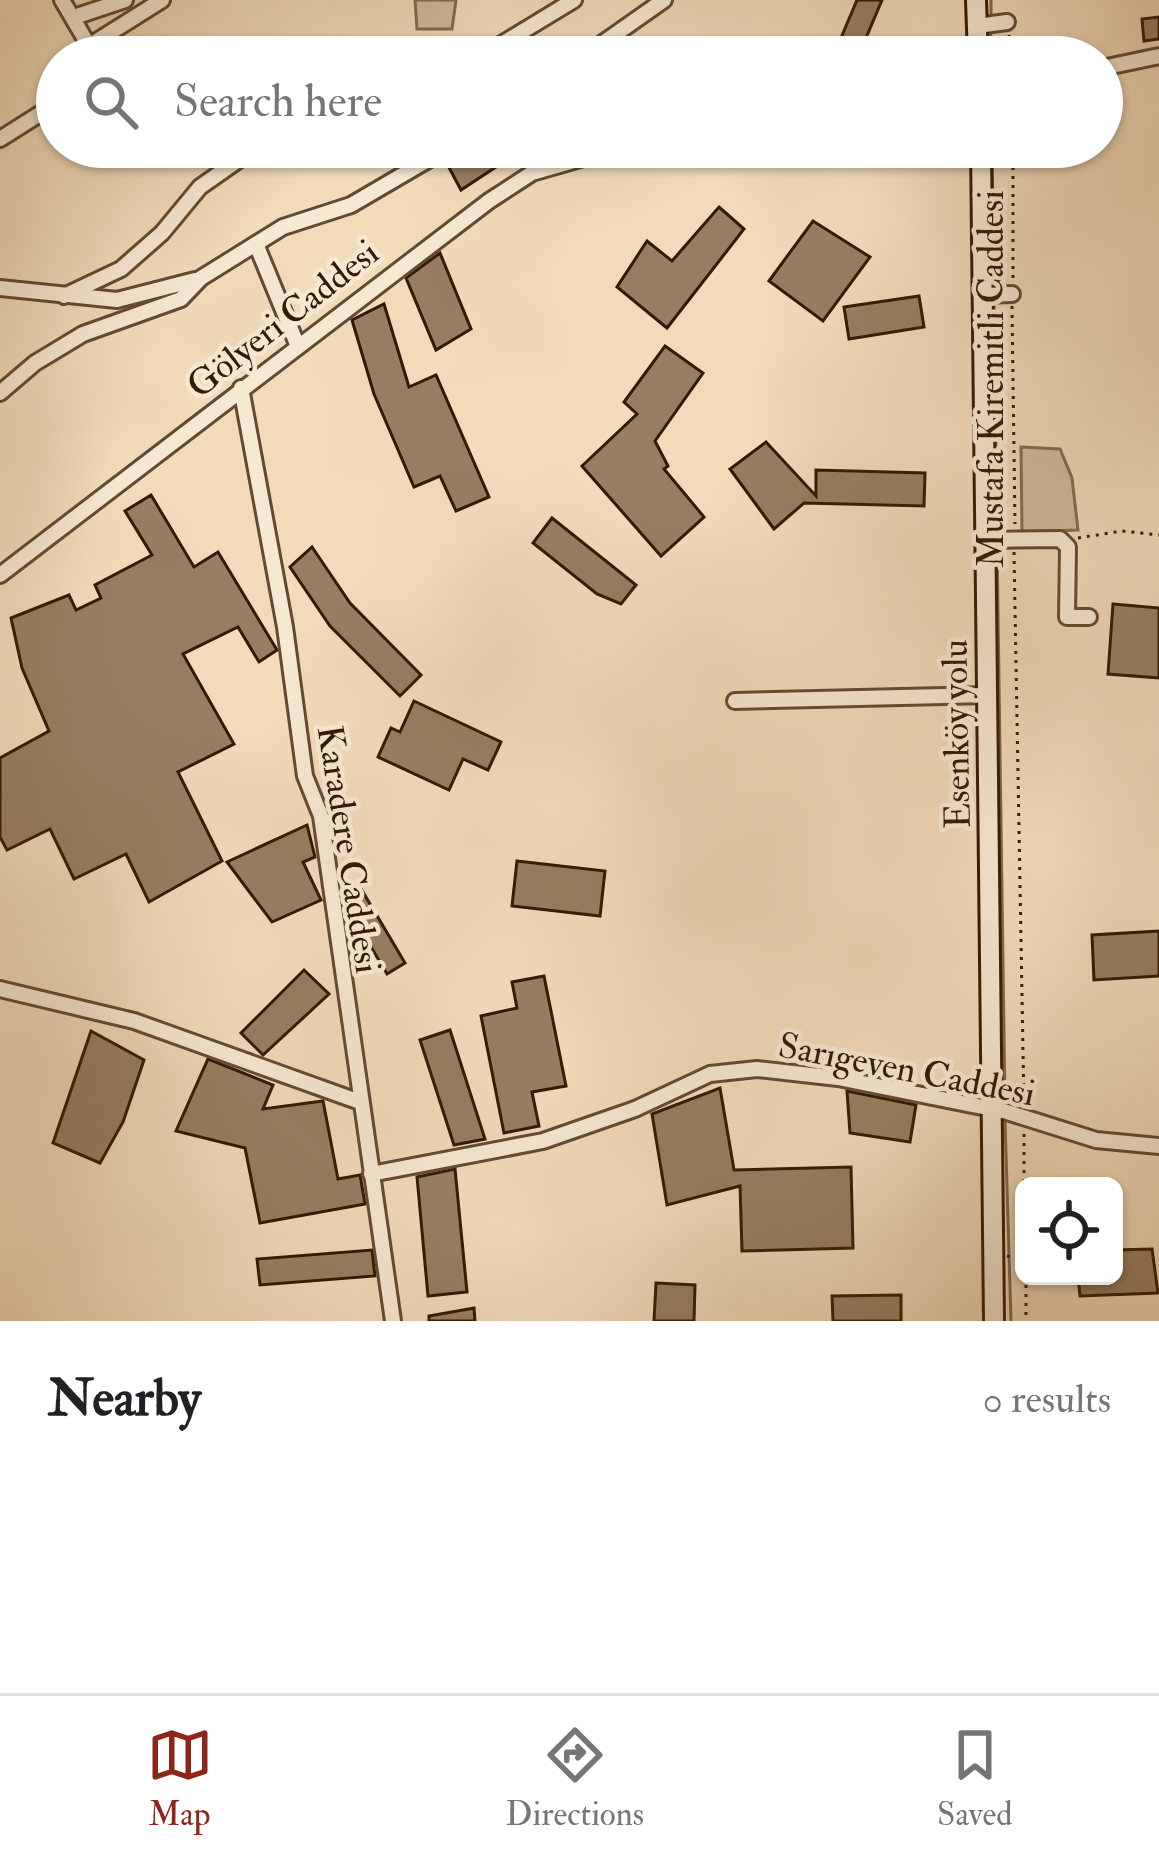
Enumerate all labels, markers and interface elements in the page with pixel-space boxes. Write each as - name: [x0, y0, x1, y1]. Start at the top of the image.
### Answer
- search box: [36, 36, 1123, 168]
- icon: search: [78, 69, 144, 135]
- text: Search here: [174, 74, 382, 130]
- street label: Mustafa Kiremitli Caddesi: [969, 190, 1014, 568]
- street label: Gölyeri Caddesi: [178, 230, 388, 408]
- street label: Esenköy yolu: [932, 639, 981, 829]
- street label: Karadere Caddesi: [307, 722, 390, 976]
- street label: Sarıgeven Caddesi: [775, 1023, 1039, 1116]
- map controls: [1015, 1177, 1123, 1285]
- button: locate: [1015, 1177, 1123, 1285]
- text: Nearby: [48, 1367, 201, 1431]
- text: 0 results: [983, 1375, 1111, 1424]
- tab: Map: [147, 1722, 213, 1835]
- tab: Directions: [506, 1722, 644, 1835]
- tab: Saved: [937, 1722, 1012, 1835]

